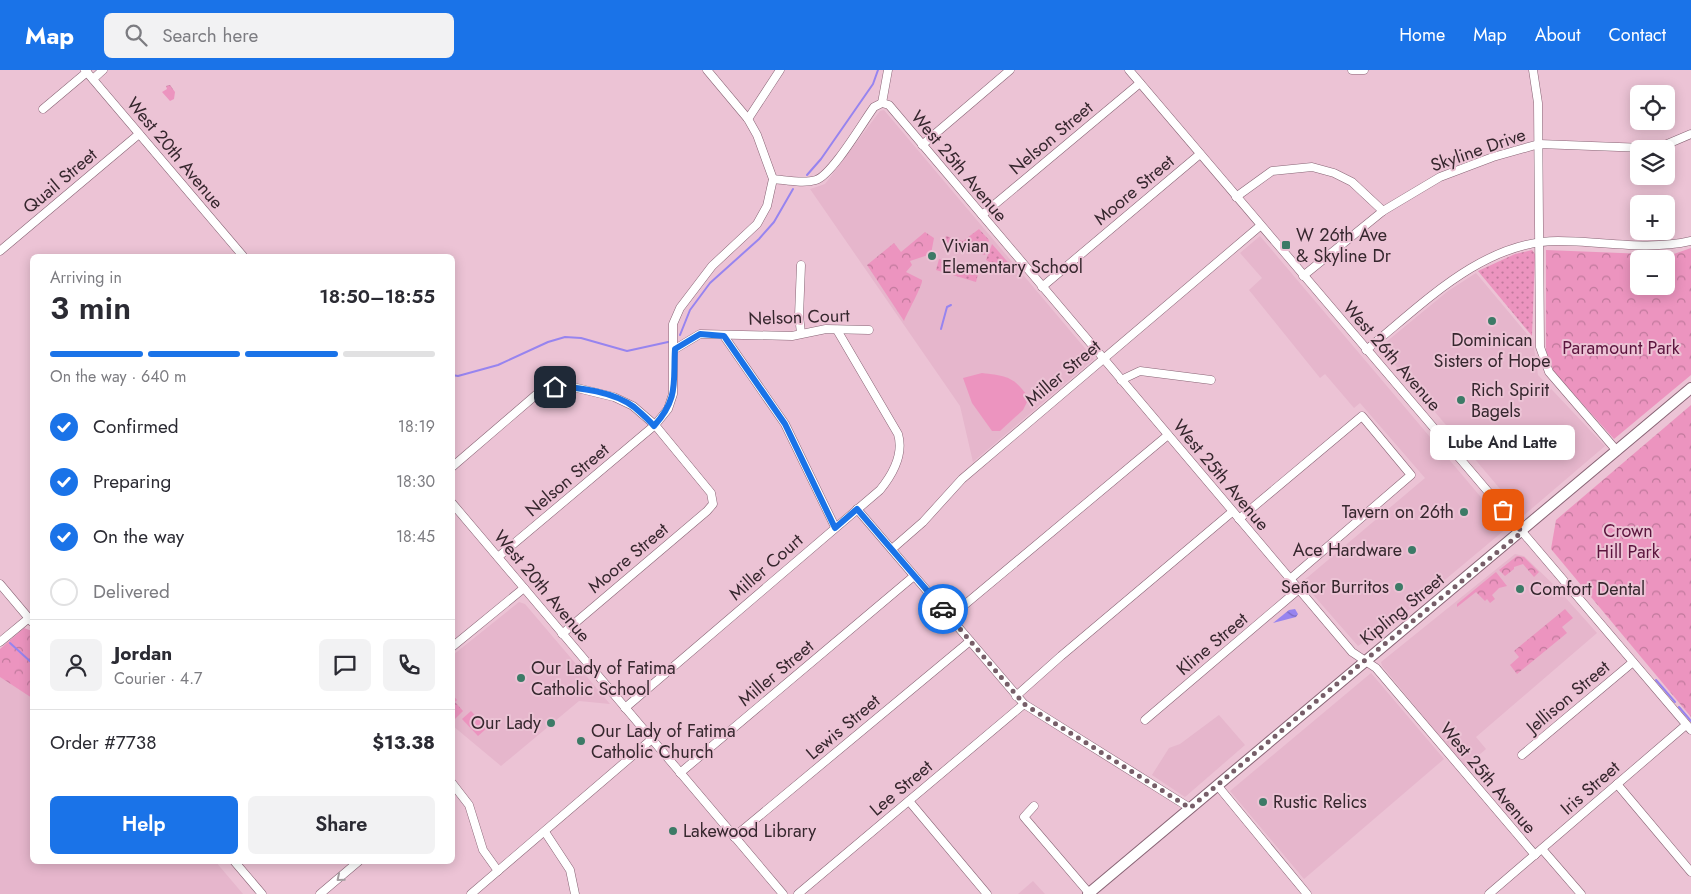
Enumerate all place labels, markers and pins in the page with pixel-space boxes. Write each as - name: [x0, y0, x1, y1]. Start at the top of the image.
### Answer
- place label: W 26th Ave & Skyline Dr: [1296, 222, 1392, 269]
- place label: Vivian Elementary School: [942, 233, 1083, 280]
- marker: W 26th Ave & Skyline Dr: [1280, 239, 1292, 251]
- marker: Vivian Elementary School: [926, 250, 938, 262]
- marker: Dominican Sisters of Hope: [1486, 315, 1498, 327]
- place label: Dominican Sisters of Hope: [1434, 327, 1550, 374]
- pin: [534, 366, 576, 408]
- place label: Rich Spirit Bagels: [1471, 377, 1550, 424]
- marker: Rich Spirit Bagels: [1455, 394, 1467, 406]
- callout: Lube And Latte: [1430, 425, 1576, 460]
- pin: [1482, 489, 1524, 531]
- place label: Tavern on 26th: [1342, 499, 1454, 525]
- marker: Tavern on 26th: [1458, 506, 1470, 518]
- place label: Ace Hardware: [1293, 537, 1402, 563]
- marker: Ace Hardware: [1406, 544, 1418, 556]
- place label: Señor Burritos: [1281, 574, 1389, 600]
- place label: Comfort Dental: [1530, 576, 1645, 602]
- marker: Señor Burritos: [1393, 581, 1405, 593]
- marker: Comfort Dental: [1514, 583, 1526, 595]
- place label: Our Lady of Fatima Catholic School: [531, 655, 676, 702]
- marker: Our Lady of Fatima Catholic School: [515, 672, 527, 684]
- place label: Our Lady: [471, 710, 541, 736]
- marker: Our Lady: [545, 717, 557, 729]
- place label: Our Lady of Fatima Catholic Church: [591, 718, 736, 765]
- marker: Our Lady of Fatima Catholic Church: [575, 735, 587, 747]
- place label: Rustic Relics: [1273, 789, 1367, 815]
- marker: Rustic Relics: [1257, 796, 1269, 808]
- place label: Lakewood Library: [683, 818, 816, 844]
- marker: Lakewood Library: [667, 825, 679, 837]

